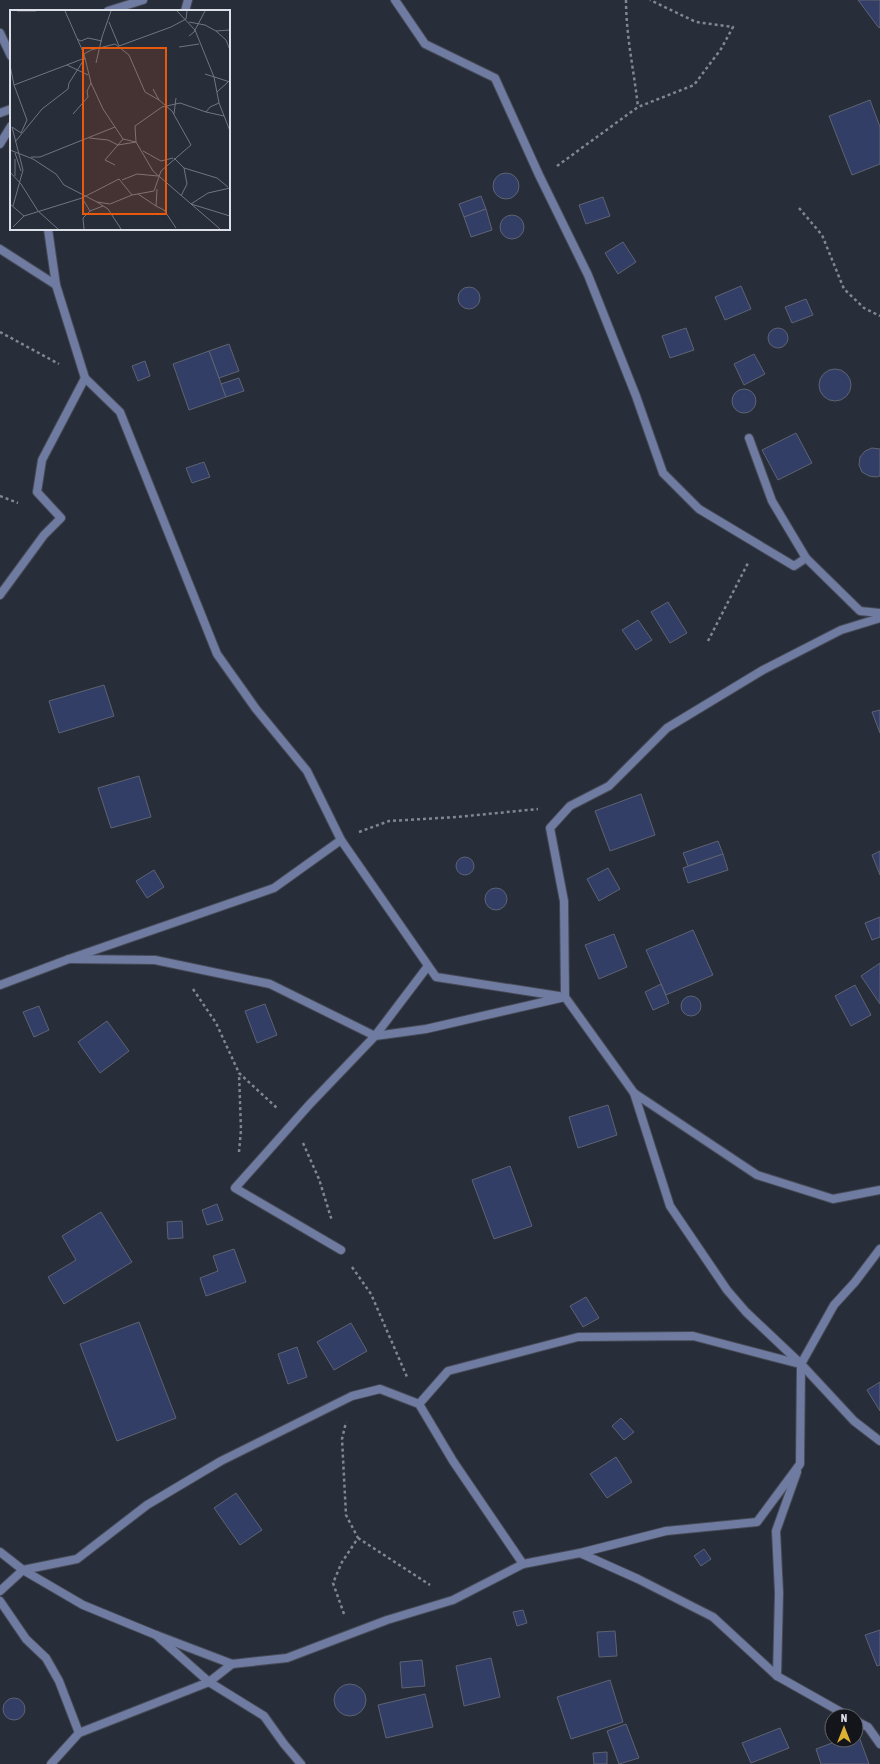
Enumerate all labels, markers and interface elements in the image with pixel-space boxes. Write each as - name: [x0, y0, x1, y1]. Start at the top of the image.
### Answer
- inset map: [10, 10, 230, 230]
- north arrow: [824, 1708, 864, 1748]
- text: N: [841, 1712, 847, 1724]

